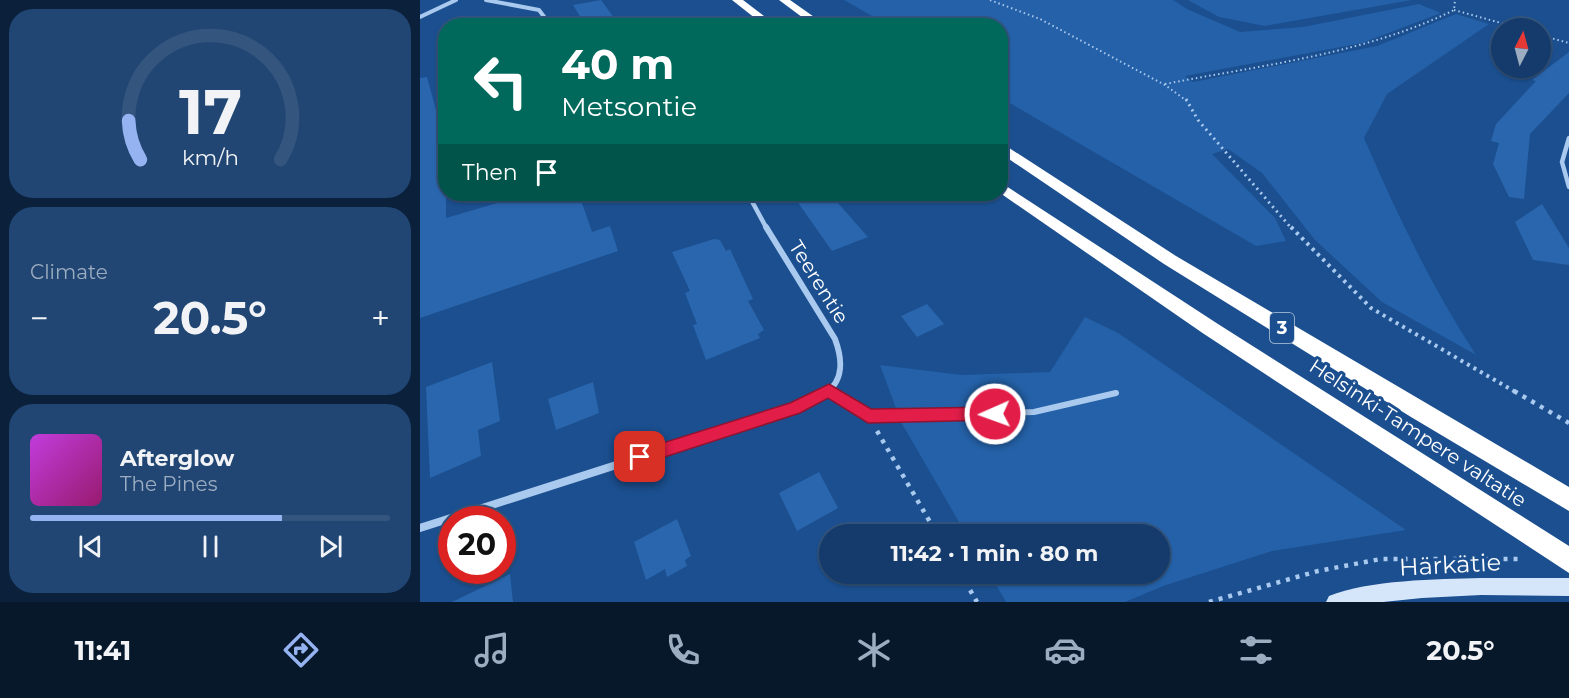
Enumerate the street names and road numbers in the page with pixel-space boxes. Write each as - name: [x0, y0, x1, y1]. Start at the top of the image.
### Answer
- street label: Teerentie: [784, 236, 854, 328]
- road number: 3: [1270, 313, 1294, 343]
- street label: Helsinki-Tampere valtatie: [1305, 354, 1531, 512]
- street label: Härkätie: [1398, 547, 1502, 582]

